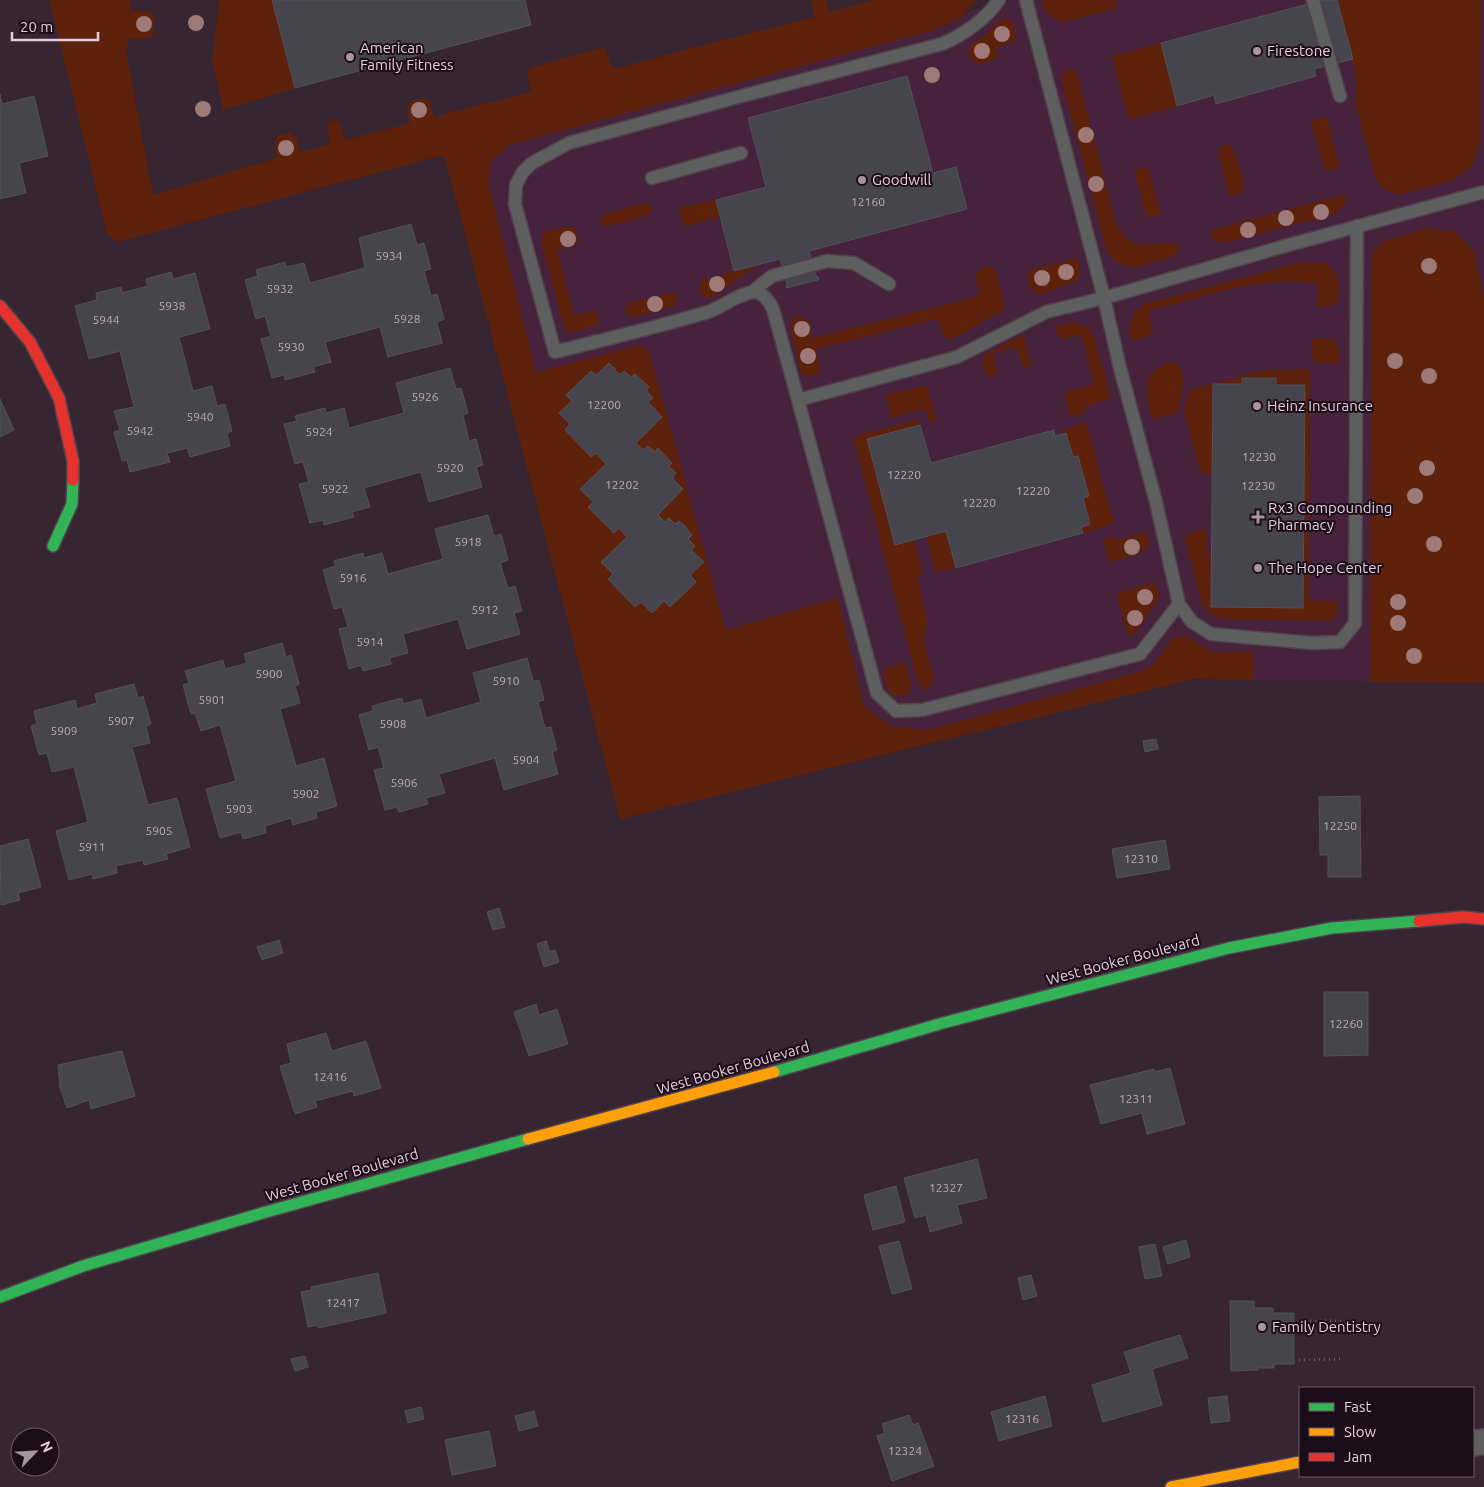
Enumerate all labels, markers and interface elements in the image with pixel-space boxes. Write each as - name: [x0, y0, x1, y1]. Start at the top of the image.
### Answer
- scale bar: [12, 10, 99, 42]
- text: 20 m: [20, 18, 53, 35]
- place label: American Family Fitness: [360, 39, 454, 73]
- place label: Firestone: [1267, 42, 1330, 59]
- marker: Firestone: [1251, 45, 1263, 57]
- marker: American Family Fitness: [344, 51, 356, 63]
- place label: Goodwill: [872, 171, 931, 188]
- marker: Goodwill: [856, 174, 868, 186]
- house number: 12160: [851, 195, 885, 208]
- house number: 5934: [375, 249, 403, 262]
- house number: 5932: [266, 282, 294, 295]
- house number: 5938: [158, 299, 186, 312]
- house number: 5928: [393, 312, 421, 325]
- house number: 5944: [92, 313, 120, 326]
- house number: 5930: [277, 340, 305, 353]
- house number: 5926: [411, 390, 439, 403]
- place label: Heinz Insurance: [1267, 397, 1373, 414]
- house number: 12200: [587, 398, 621, 411]
- marker: Heinz Insurance: [1251, 400, 1263, 412]
- house number: 5940: [186, 410, 214, 423]
- house number: 5942: [126, 424, 154, 437]
- house number: 5924: [305, 425, 333, 438]
- house number: 12230: [1242, 450, 1276, 463]
- house number: 5920: [436, 461, 464, 474]
- house number: 12220: [887, 468, 921, 481]
- house number: 12202: [605, 478, 639, 491]
- house number: 12230: [1241, 479, 1275, 492]
- house number: 5922: [321, 482, 349, 495]
- house number: 12220: [1016, 484, 1050, 497]
- house number: 12220: [962, 496, 996, 509]
- place label: Rx3 Compounding Pharmacy: [1268, 499, 1392, 533]
- marker: Rx3 Compounding Pharmacy: [1252, 511, 1264, 523]
- house number: 5918: [454, 535, 482, 548]
- place label: The Hope Center: [1268, 559, 1383, 576]
- marker: The Hope Center: [1252, 562, 1264, 574]
- house number: 5916: [339, 571, 367, 584]
- house number: 5912: [471, 603, 499, 616]
- house number: 5914: [356, 635, 384, 648]
- house number: 5900: [255, 667, 283, 680]
- house number: 5910: [492, 674, 520, 687]
- house number: 5901: [198, 693, 226, 706]
- house number: 5907: [107, 714, 135, 727]
- house number: 5908: [379, 717, 407, 730]
- house number: 5909: [50, 724, 78, 737]
- house number: 5904: [512, 753, 540, 766]
- house number: 5906: [390, 776, 418, 789]
- house number: 5902: [292, 787, 320, 800]
- house number: 5903: [225, 802, 253, 815]
- house number: 12250: [1323, 819, 1357, 832]
- house number: 5905: [145, 824, 173, 837]
- house number: 5911: [78, 840, 106, 853]
- house number: 12310: [1124, 852, 1158, 865]
- street label: West Booker Boulevard: [1044, 931, 1201, 988]
- house number: 12260: [1329, 1017, 1363, 1030]
- street label: West Booker Boulevard: [655, 1038, 811, 1097]
- house number: 12416: [313, 1070, 347, 1083]
- house number: 12311: [1119, 1092, 1153, 1105]
- street label: West Booker Boulevard: [264, 1145, 420, 1204]
- house number: 12327: [929, 1181, 963, 1194]
- house number: 12417: [326, 1296, 360, 1309]
- place label: Family Dentistry: [1272, 1318, 1381, 1335]
- marker: Family Dentistry: [1256, 1321, 1268, 1333]
- legend: [1299, 1387, 1474, 1477]
- text: Fast: [1344, 1398, 1372, 1415]
- house number: 12316: [1005, 1412, 1039, 1425]
- text: Slow: [1344, 1423, 1377, 1440]
- north arrow: [10, 1427, 60, 1477]
- text: N: [37, 1438, 56, 1455]
- house number: 12324: [888, 1444, 922, 1457]
- text: Jam: [1344, 1448, 1372, 1465]

